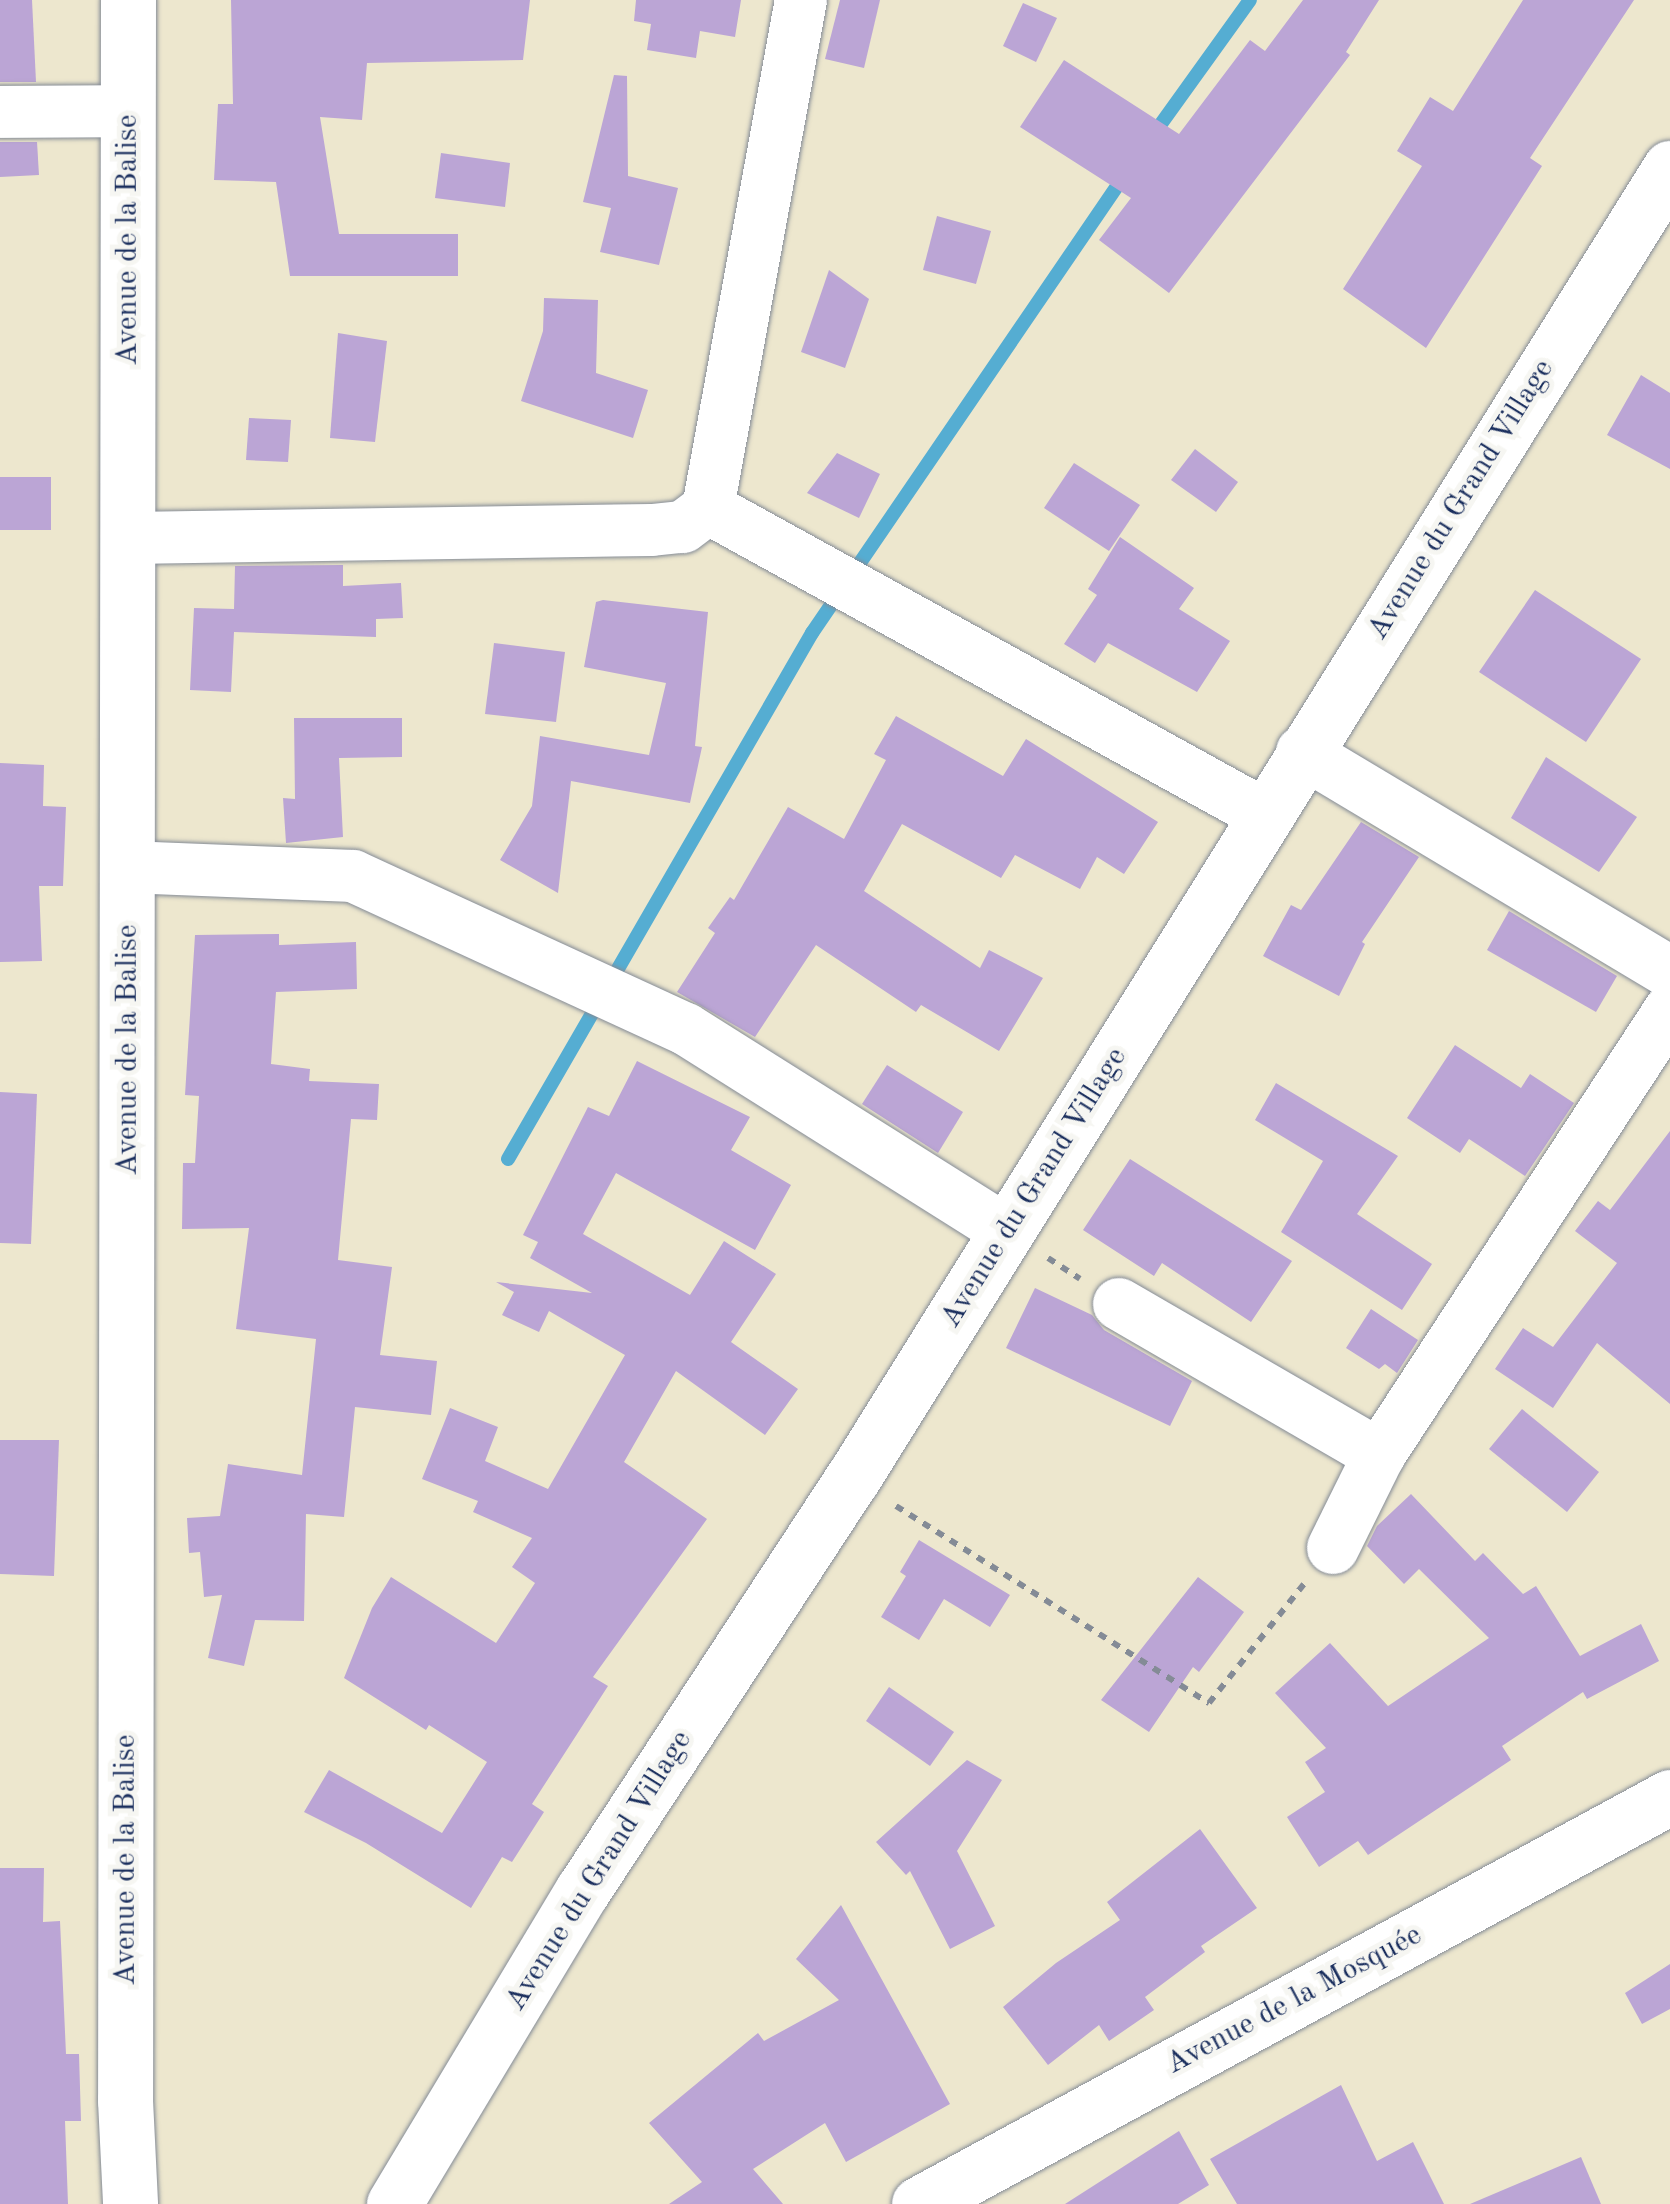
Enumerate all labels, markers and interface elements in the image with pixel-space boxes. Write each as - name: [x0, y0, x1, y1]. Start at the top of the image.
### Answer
- street label: Avenue de la Balise: [110, 114, 146, 366]
- street label: Avenue du Grand Village: [1360, 353, 1562, 647]
- street label: Avenue de la Balise: [110, 924, 146, 1176]
- street label: Avenue du Grand Village: [933, 1041, 1135, 1335]
- street label: Avenue du Grand Village: [498, 1724, 700, 2018]
- street label: Avenue de la Balise: [108, 1734, 144, 1986]
- street label: Avenue de la Mosquée: [1160, 1917, 1428, 2083]

